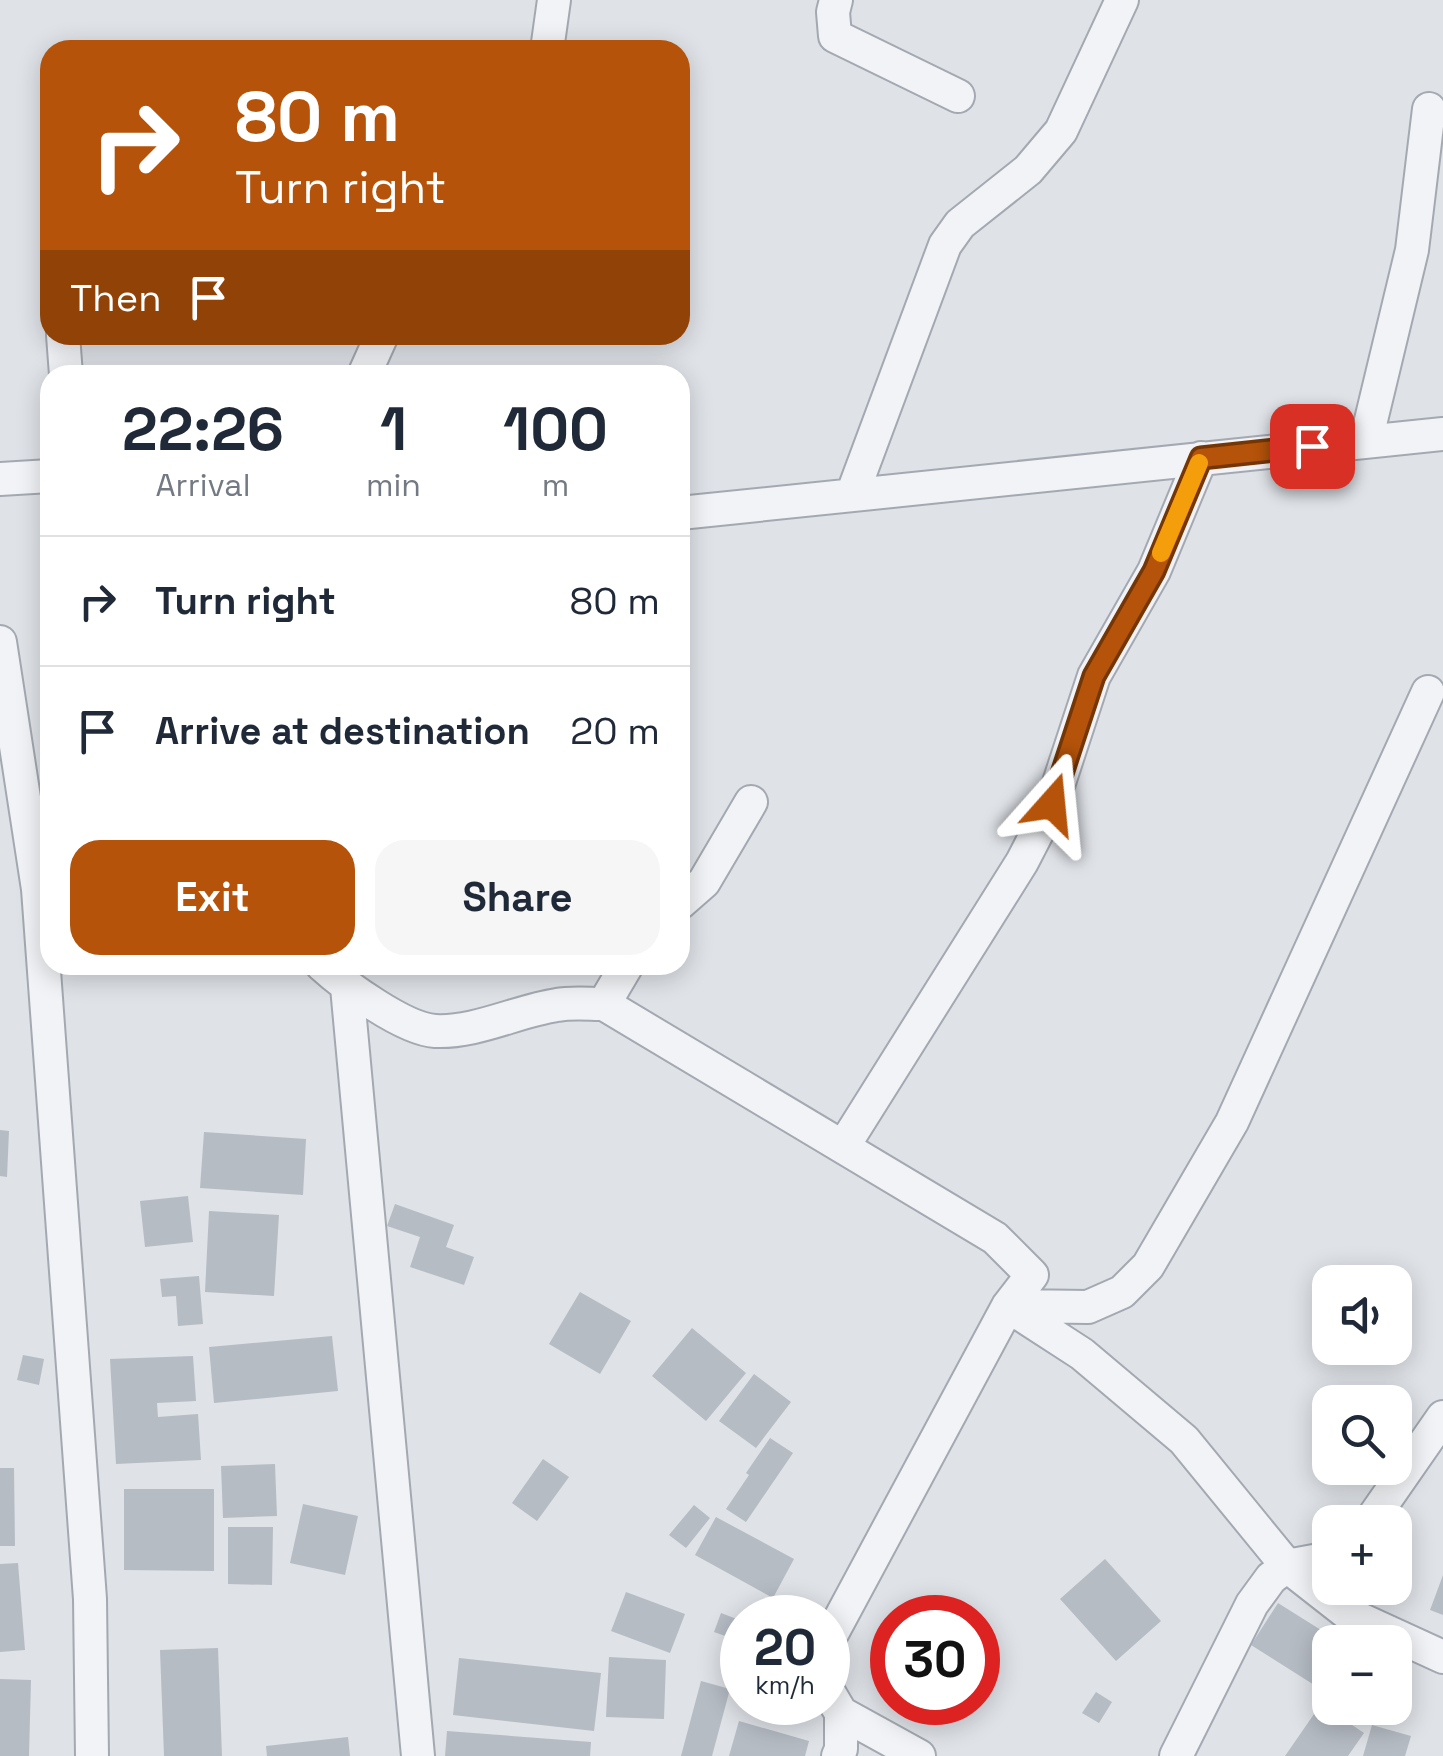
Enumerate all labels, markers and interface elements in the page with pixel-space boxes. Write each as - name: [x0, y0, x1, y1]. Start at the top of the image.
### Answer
- text: 80 m: [235, 72, 400, 161]
- icon: right: [70, 80, 200, 210]
- text: Turn right: [235, 159, 446, 216]
- icon: arrive: [181, 270, 236, 325]
- text: Then: [70, 274, 161, 322]
- text: 22:26: [122, 391, 284, 468]
- text: 1: [380, 391, 407, 468]
- text: 100: [503, 391, 608, 468]
- pin: [1270, 404, 1355, 489]
- icon: arrive: [1285, 419, 1340, 474]
- text: Arrival: [155, 465, 251, 505]
- text: min: [366, 465, 421, 505]
- text: m: [542, 465, 569, 505]
- icon: right: [70, 574, 125, 629]
- text: Turn right: [155, 577, 336, 625]
- text: 80 m: [570, 577, 660, 625]
- icon: arrive: [70, 704, 125, 759]
- text: Arrive at destination: [155, 707, 530, 755]
- text: 20 m: [570, 707, 660, 755]
- position arrow: [1000, 752, 1104, 856]
- button: Exit: [70, 840, 355, 955]
- button: Share: [375, 840, 660, 955]
- map controls: [1312, 1265, 1412, 1725]
- button: sound: [1312, 1265, 1412, 1365]
- button: search: [1312, 1385, 1412, 1485]
- button: +: [1312, 1505, 1412, 1605]
- speed limit sign: 30: [870, 1595, 1000, 1725]
- text: 20: [754, 1616, 816, 1680]
- button: −: [1312, 1625, 1412, 1725]
- text: km/h: [755, 1669, 815, 1701]

